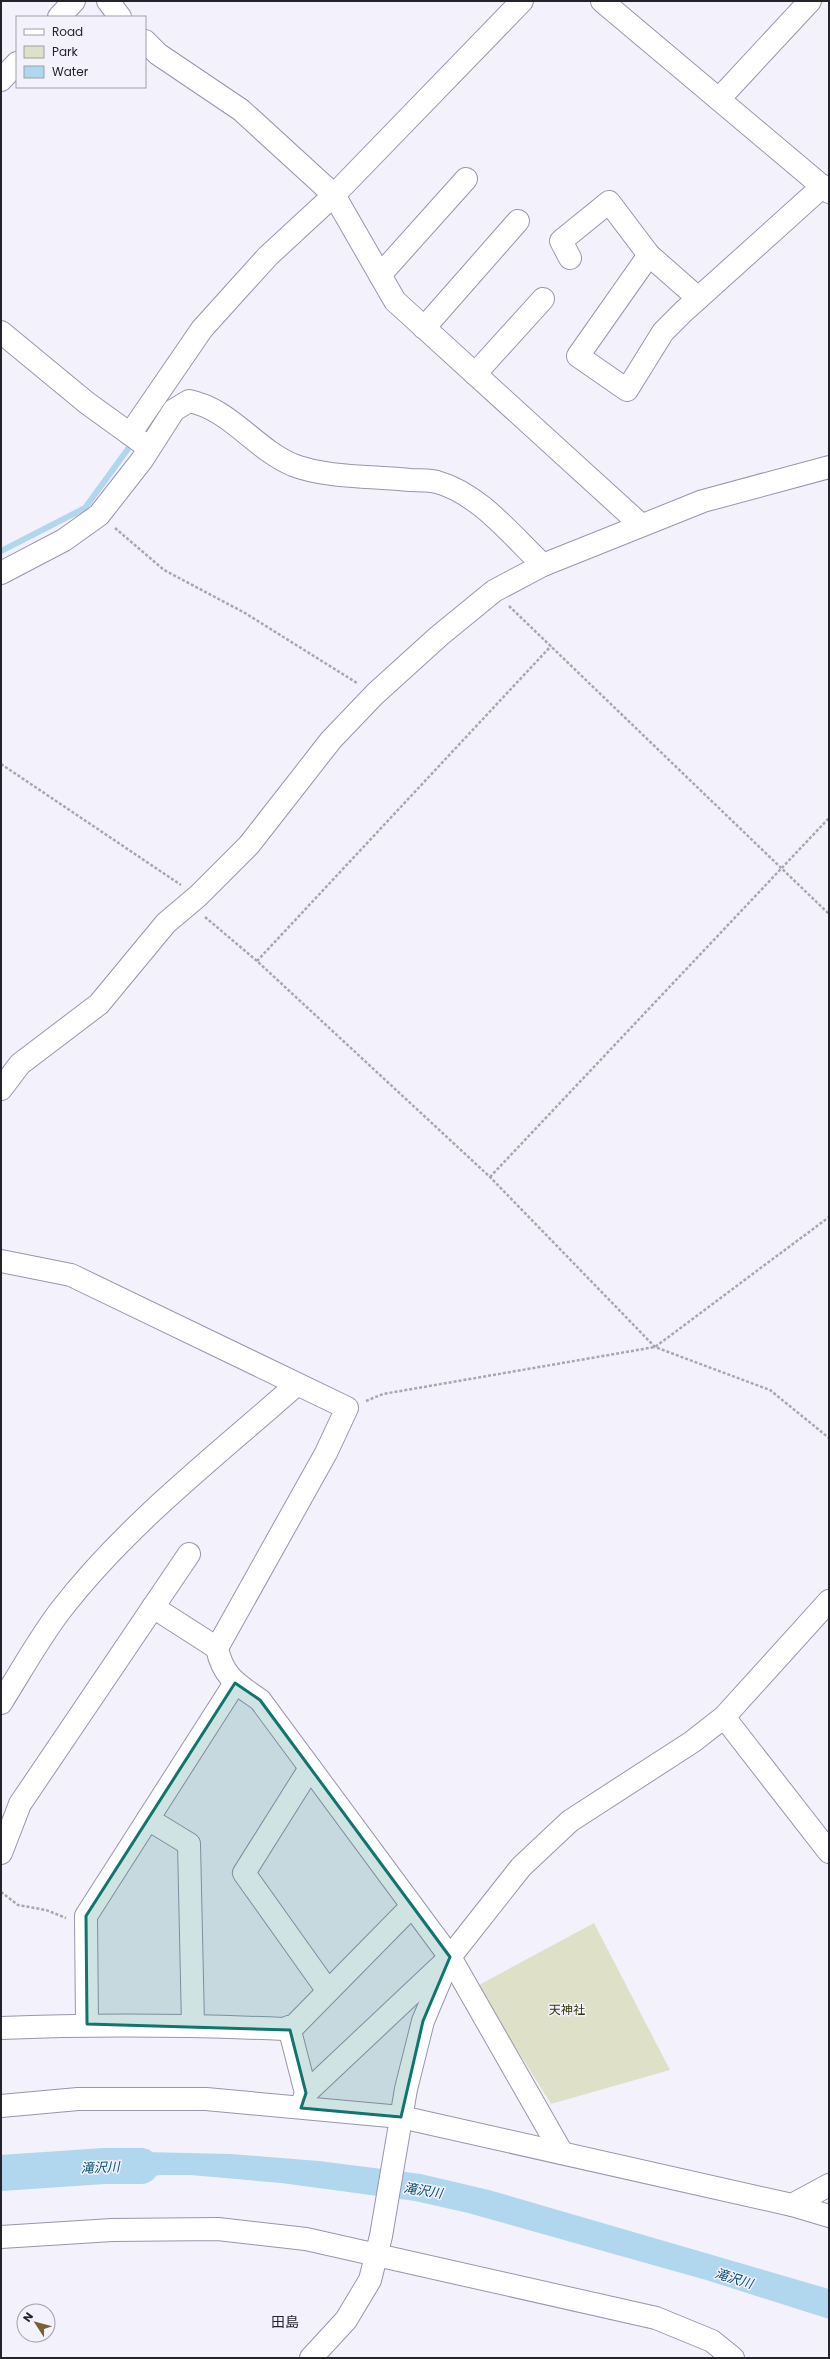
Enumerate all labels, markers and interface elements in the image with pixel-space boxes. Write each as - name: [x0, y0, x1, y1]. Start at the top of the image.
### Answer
- legend: [16, 16, 146, 88]
- text: Road: [52, 23, 83, 40]
- text: Park: [52, 43, 79, 60]
- text: Water: [52, 63, 89, 80]
- park label: 天神社: [549, 2001, 585, 2018]
- water label: 滝沢川: [80, 2157, 122, 2178]
- water label: 滝沢川: [402, 2178, 446, 2203]
- water label: 滝沢川: [712, 2264, 757, 2294]
- north arrow: [16, 2303, 56, 2343]
- text: N: [19, 2309, 37, 2325]
- district label: 田島: [271, 2312, 299, 2332]

